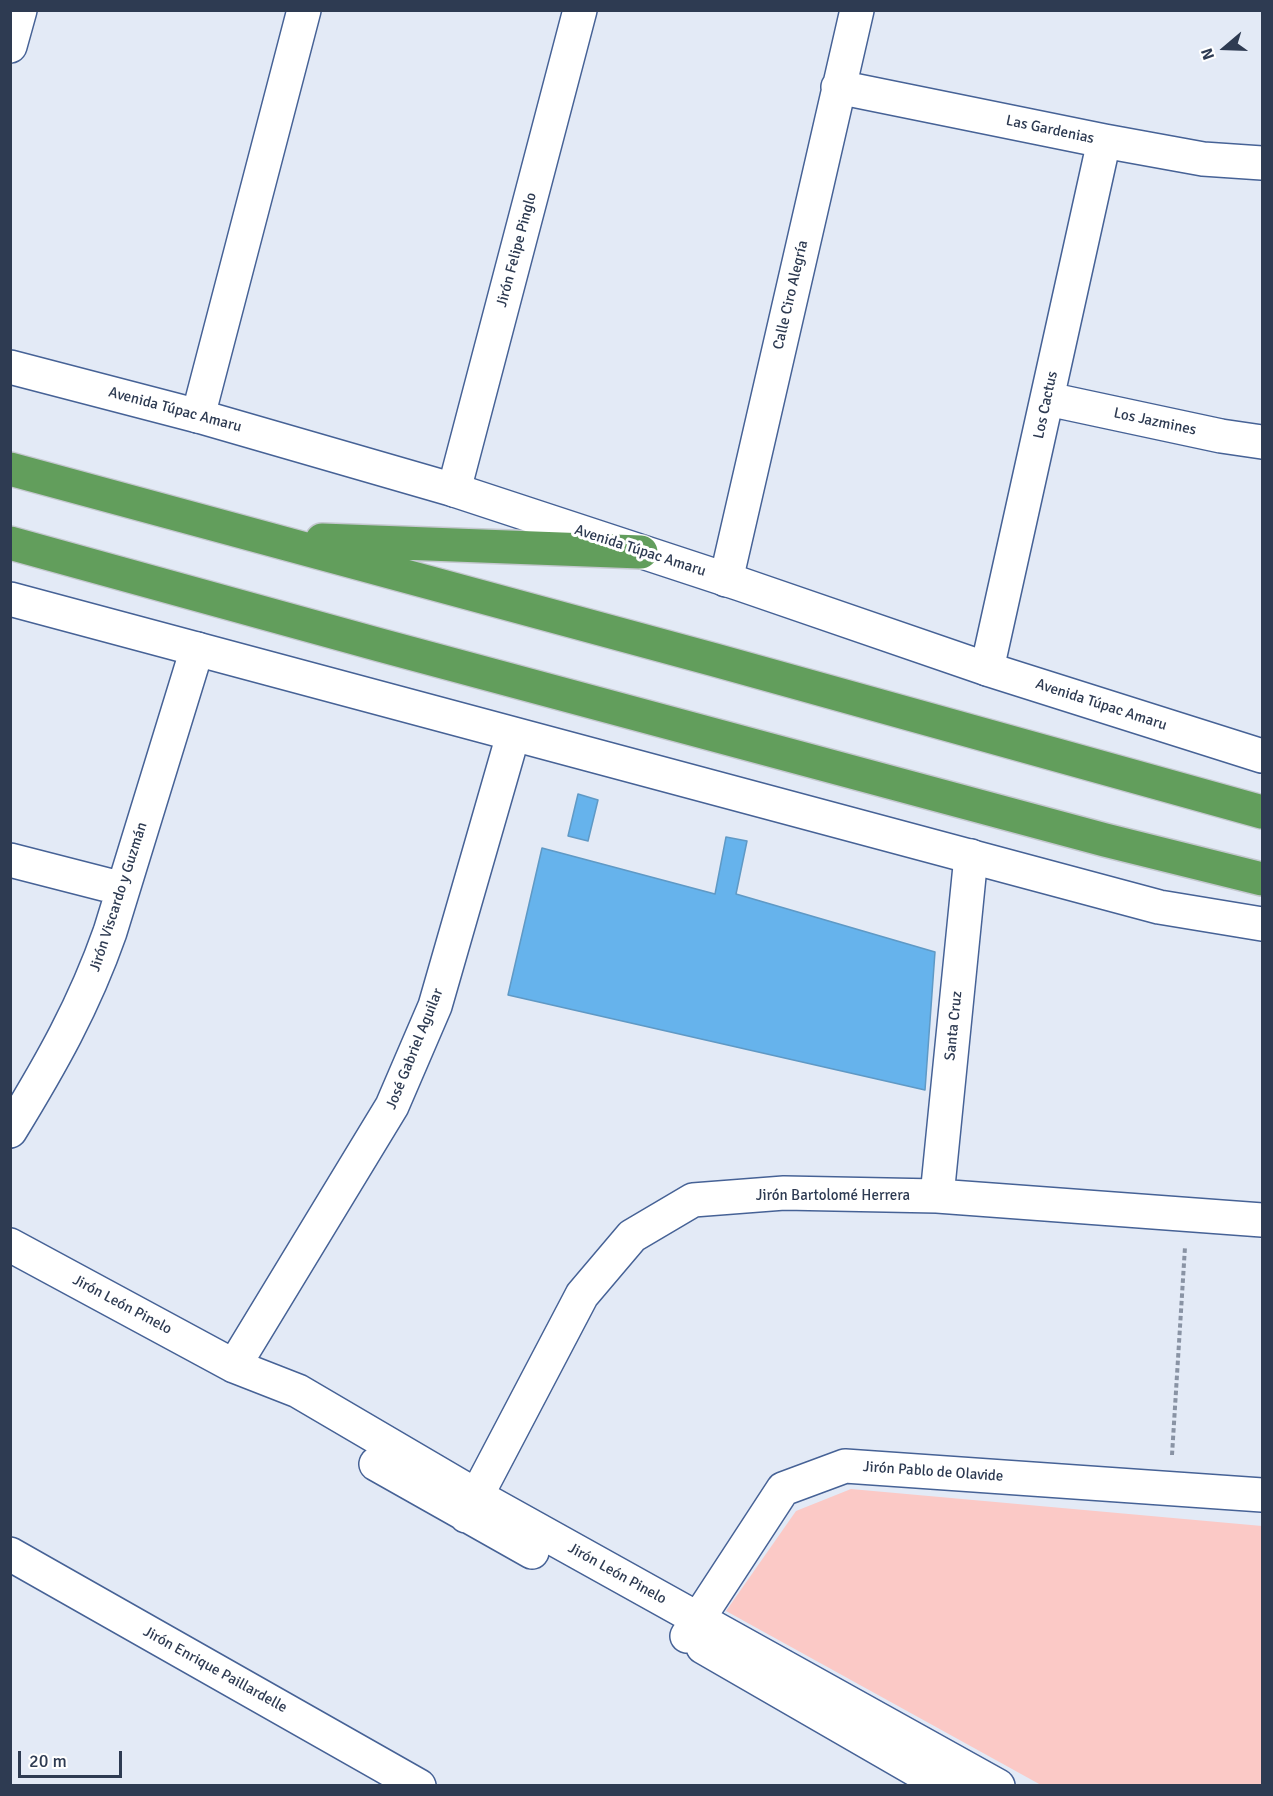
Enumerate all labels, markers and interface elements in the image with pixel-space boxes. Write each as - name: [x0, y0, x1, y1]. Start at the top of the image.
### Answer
- north arrow: [1195, 18, 1255, 78]
- text: N: [1197, 45, 1219, 62]
- street label: Las Gardenias: [1004, 112, 1096, 148]
- street label: Jirón Felipe Pinglo: [493, 191, 541, 309]
- street label: Calle Ciro Alegría: [770, 239, 812, 351]
- street label: Los Cactus: [1030, 370, 1062, 440]
- street label: Avenida Túpac Amaru: [106, 384, 244, 436]
- street label: Los Jazmines: [1112, 404, 1198, 440]
- street label: Avenida Túpac Amaru: [572, 521, 708, 581]
- street label: Avenida Túpac Amaru: [1033, 675, 1169, 735]
- street label: Jirón Viscardo y Guzmán: [86, 820, 152, 974]
- street label: José Gabriel Aguilar: [383, 986, 447, 1112]
- street label: Santa Cruz: [941, 990, 967, 1062]
- street label: Jirón Bartolomé Herrera: [756, 1187, 910, 1205]
- street label: Jirón León Pinelo: [69, 1271, 175, 1339]
- street label: Jirón Pablo de Olavide: [862, 1458, 1004, 1486]
- street label: Jirón León Pinelo: [565, 1539, 669, 1609]
- street label: Jirón Enrique Paillardelle: [140, 1623, 290, 1717]
- scale bar: [21, 1739, 124, 1777]
- text: 20 m: [29, 1750, 67, 1772]

